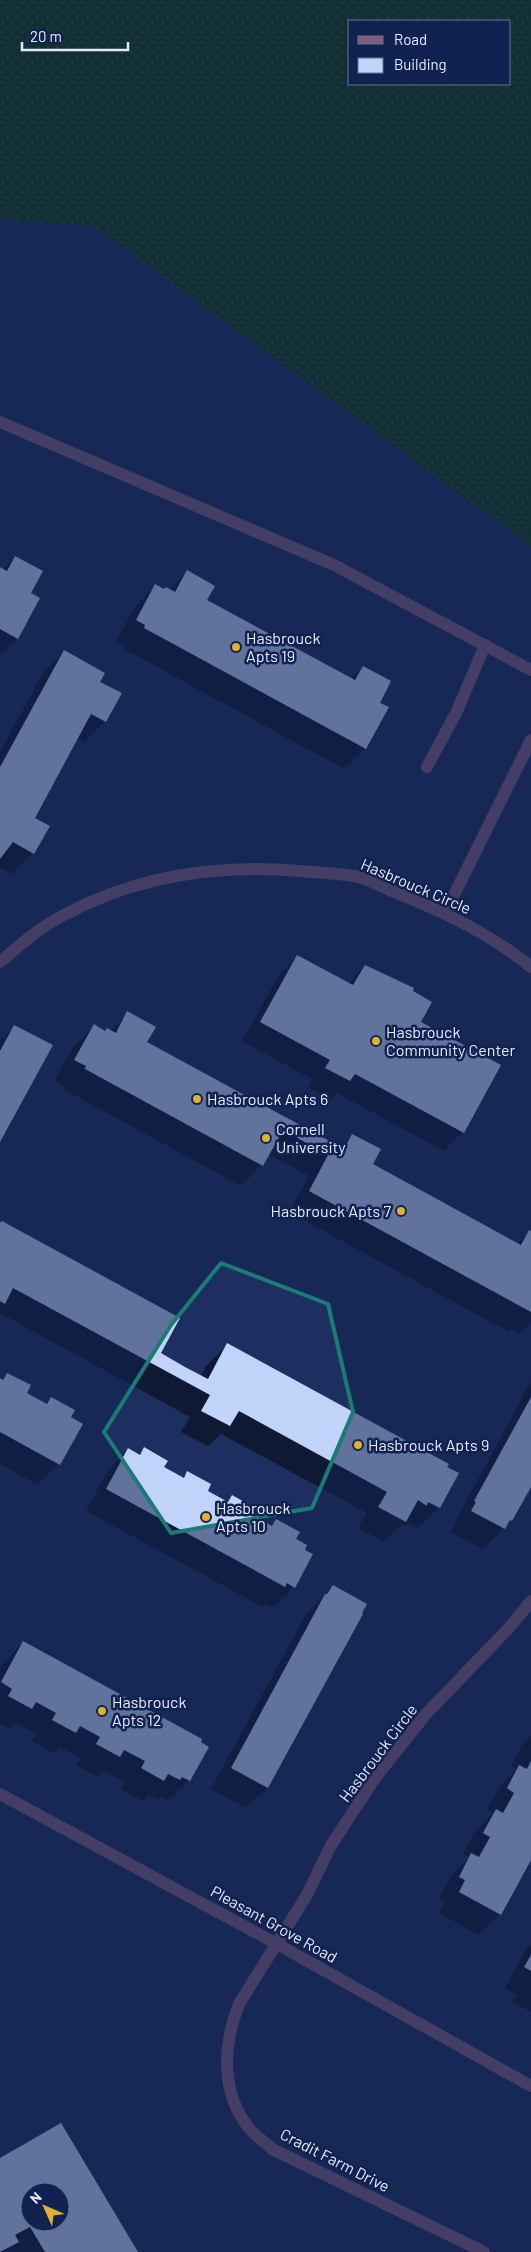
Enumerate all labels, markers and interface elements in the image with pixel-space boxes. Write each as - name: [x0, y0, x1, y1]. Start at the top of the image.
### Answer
- scale bar: [22, 20, 129, 52]
- legend: [348, 20, 511, 85]
- text: 20 m: [30, 27, 62, 45]
- text: Road: [394, 30, 427, 48]
- text: Building: [394, 55, 447, 73]
- place label: Hasbrouck Apts 19: [246, 628, 320, 665]
- marker: Hasbrouck Apts 19: [230, 641, 242, 653]
- street label: Hasbrouck Circle: [358, 854, 474, 917]
- place label: Hasbrouck Community Center: [386, 1022, 516, 1059]
- marker: Hasbrouck Community Center: [370, 1035, 382, 1047]
- place label: Hasbrouck Apts 6: [207, 1089, 328, 1108]
- marker: Hasbrouck Apts 6: [191, 1093, 203, 1105]
- place label: Cornell University: [276, 1119, 346, 1156]
- marker: Cornell University: [260, 1132, 272, 1144]
- place label: Hasbrouck Apts 7: [271, 1201, 391, 1220]
- marker: Hasbrouck Apts 7: [395, 1205, 407, 1217]
- place label: Hasbrouck Apts 9: [368, 1435, 489, 1454]
- marker: Hasbrouck Apts 9: [352, 1439, 364, 1451]
- place label: Hasbrouck Apts 10: [216, 1498, 290, 1535]
- marker: Hasbrouck Apts 10: [200, 1511, 212, 1523]
- place label: Hasbrouck Apts 12: [112, 1692, 186, 1729]
- street label: Hasbrouck Circle: [335, 1700, 421, 1805]
- marker: Hasbrouck Apts 12: [96, 1705, 108, 1717]
- street label: Pleasant Grove Road: [208, 1881, 341, 1966]
- street label: Cradit Farm Drive: [277, 2124, 393, 2195]
- north arrow: [20, 2182, 70, 2232]
- text: N: [26, 2188, 45, 2207]

